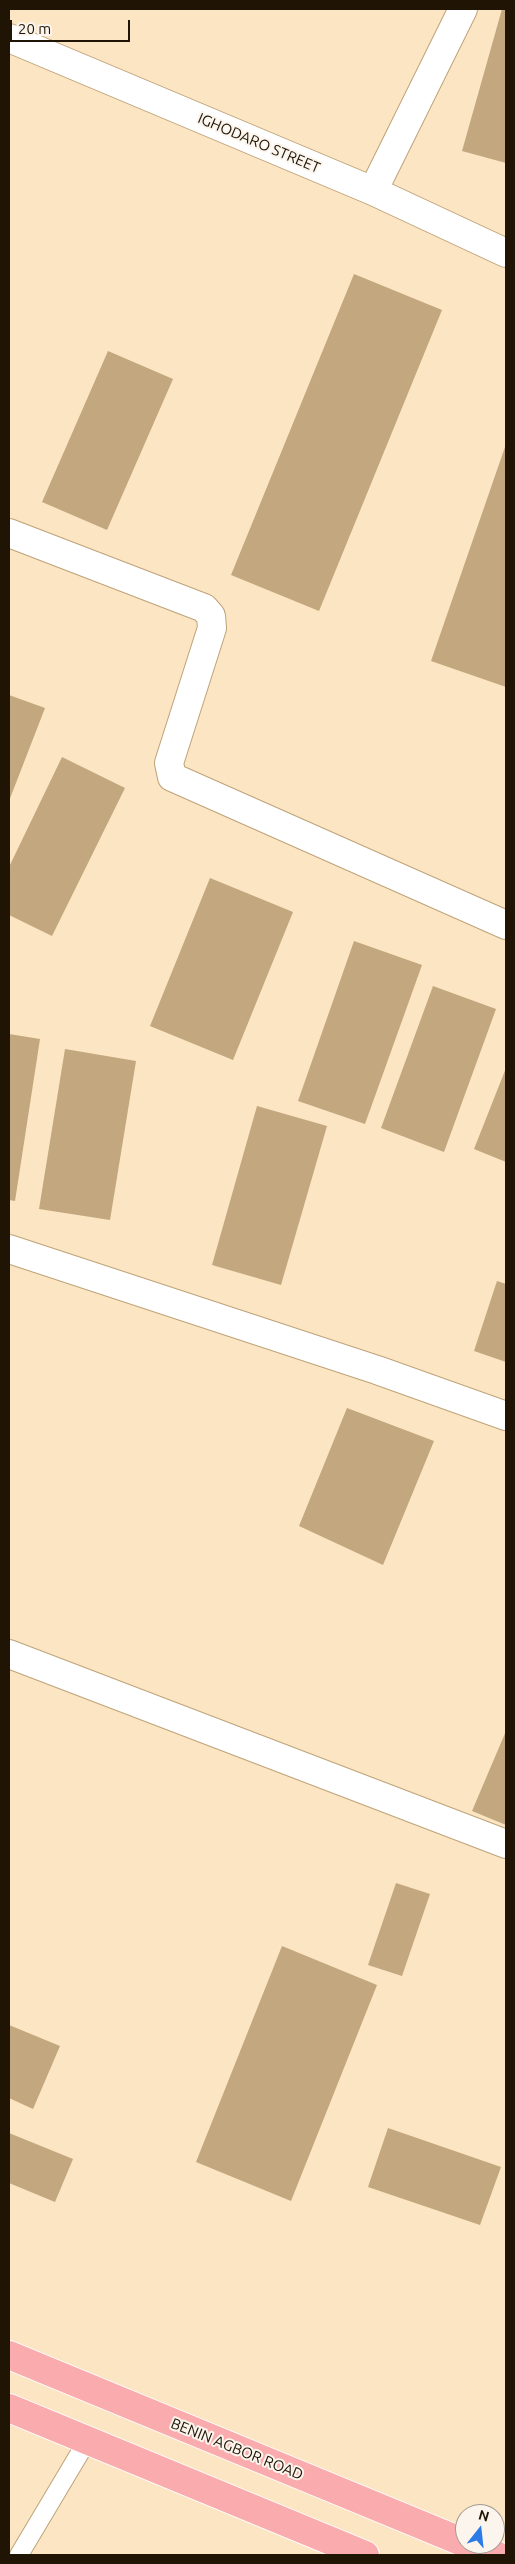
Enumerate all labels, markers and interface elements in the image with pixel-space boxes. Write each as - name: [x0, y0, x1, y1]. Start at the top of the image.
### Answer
- scale bar: [12, 10, 132, 42]
- text: 20 m: [18, 20, 51, 37]
- street label: IGHODARO STREET: [195, 109, 323, 177]
- street label: BENIN AGBOR ROAD: [168, 2414, 306, 2484]
- north arrow: [455, 2504, 505, 2554]
- text: N: [477, 2506, 491, 2525]

